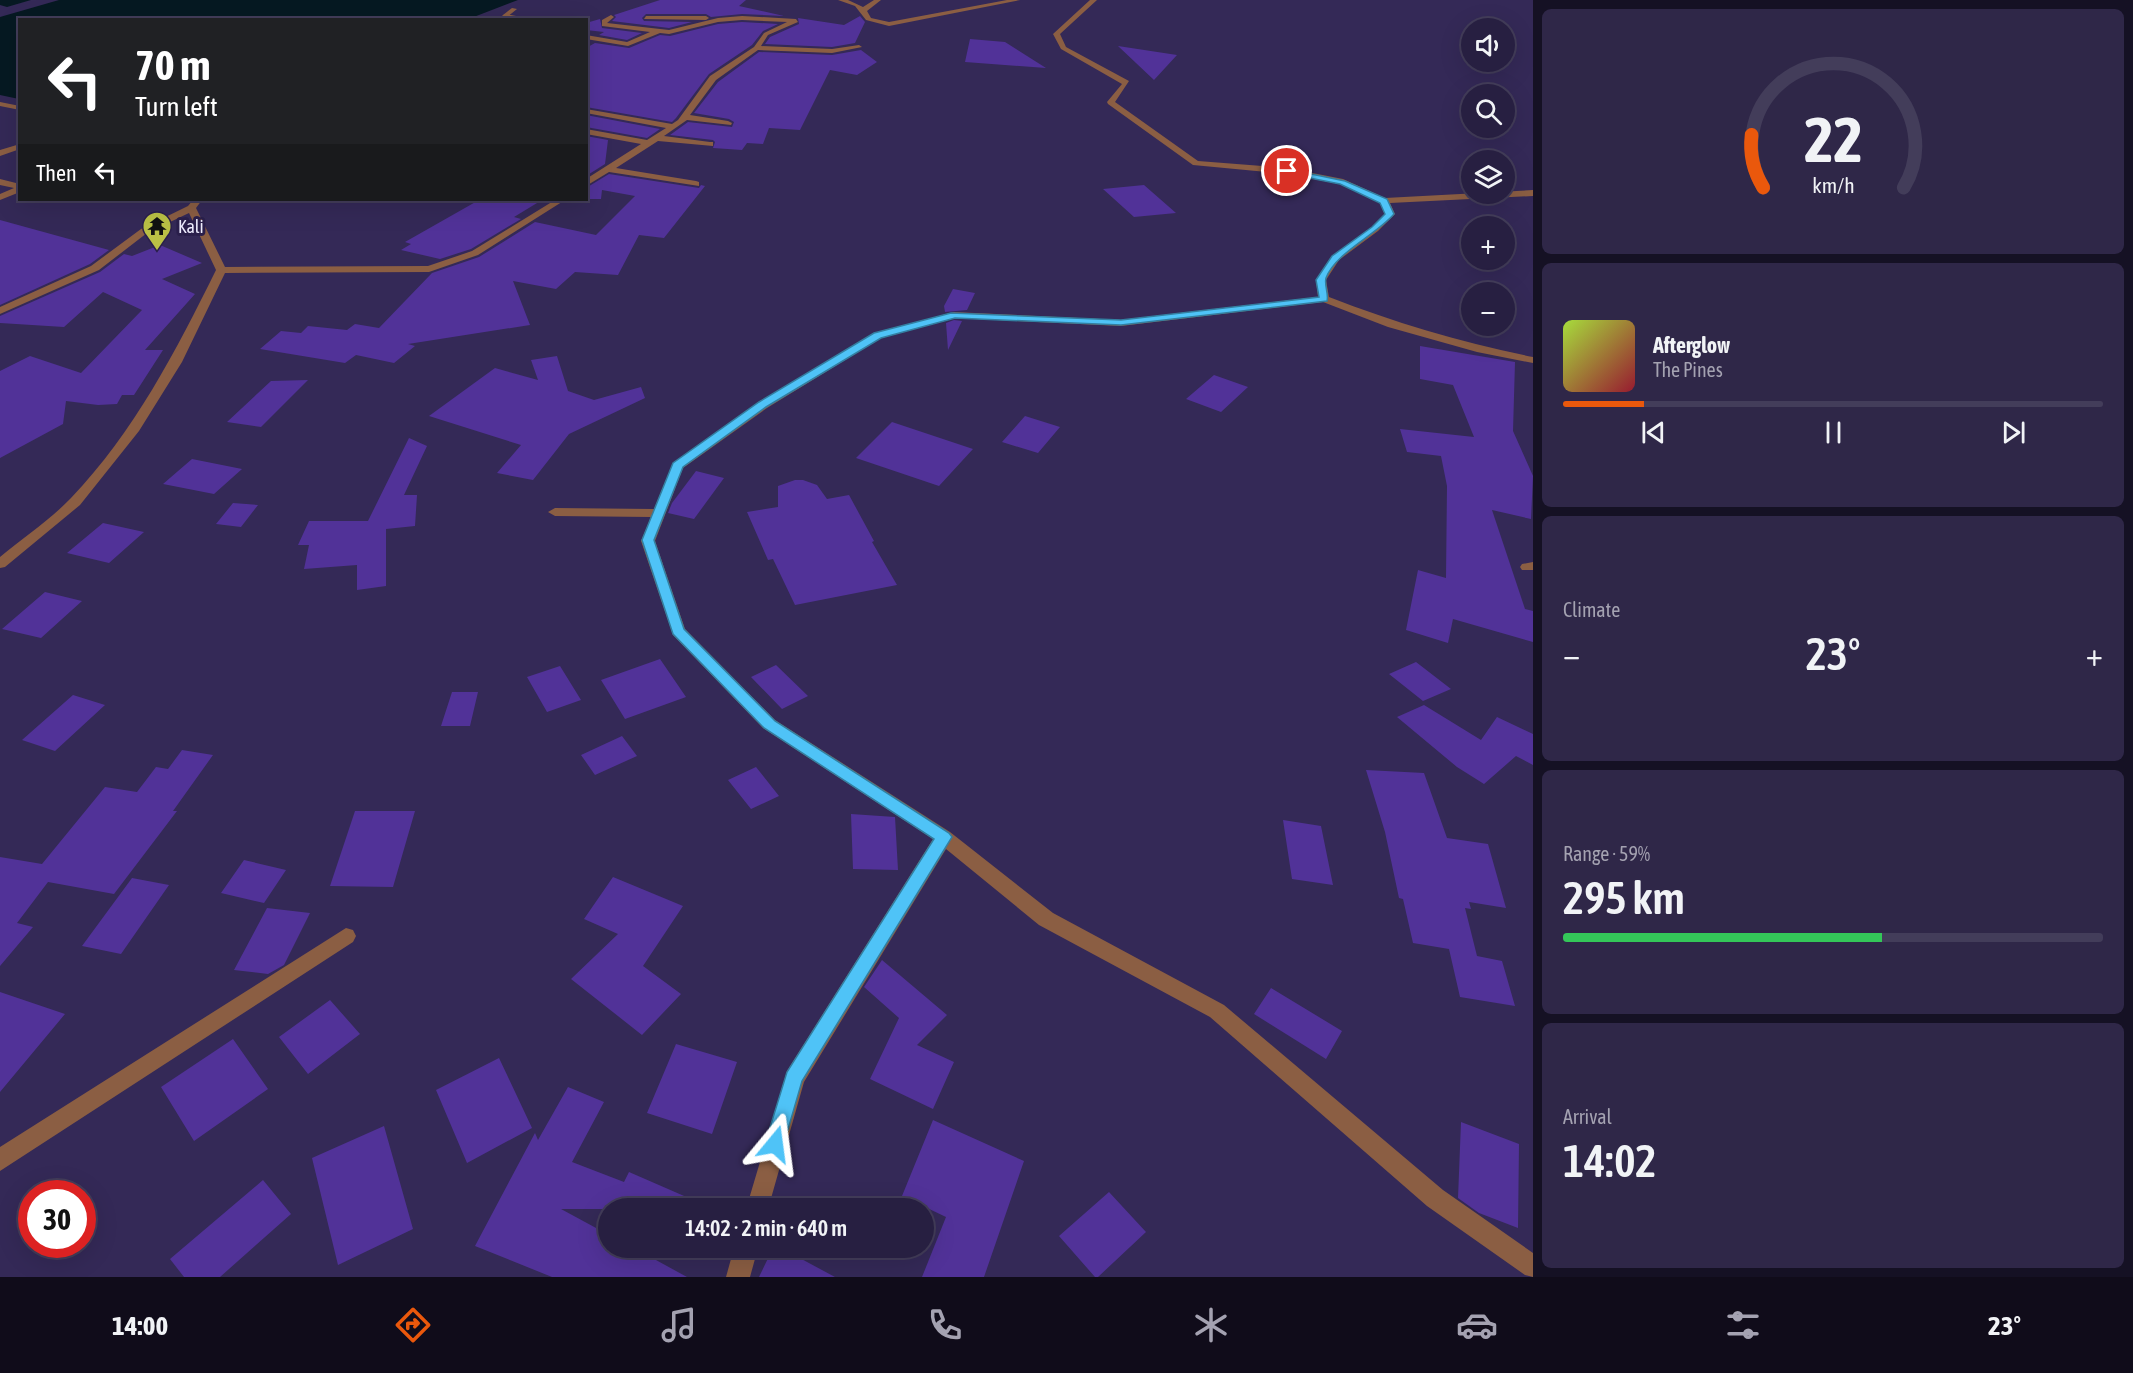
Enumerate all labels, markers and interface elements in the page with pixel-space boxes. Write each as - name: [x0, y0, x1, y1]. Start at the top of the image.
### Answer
- map controls: [1461, 18, 1515, 336]
- button: sound: [1461, 18, 1515, 72]
- text: 70 m: [135, 41, 210, 89]
- icon: left: [36, 42, 114, 120]
- button: search: [1461, 84, 1515, 138]
- text: Turn left: [135, 91, 218, 122]
- text: 22: [1804, 104, 1862, 175]
- pin: [1261, 145, 1312, 196]
- button: layers: [1461, 150, 1515, 204]
- icon: arrive: [1270, 154, 1303, 187]
- icon: left: [89, 156, 122, 189]
- text: Then: [36, 160, 77, 186]
- text: km/h: [1812, 174, 1854, 199]
- temple icon: Kali: [141, 210, 173, 252]
- place label: Kali: [178, 216, 204, 237]
- button: +: [1461, 216, 1515, 270]
- button: −: [1461, 282, 1515, 336]
- text: Afterglow: [1653, 332, 1730, 358]
- text: The Pines: [1653, 358, 1723, 381]
- icon: previous: [1637, 416, 1670, 449]
- icon: pause: [1817, 416, 1850, 449]
- icon: next: [1997, 416, 2030, 449]
- text: Climate: [1563, 598, 1620, 621]
- text: 23°: [1806, 628, 1860, 680]
- text: −: [1563, 635, 1580, 673]
- text: +: [2086, 635, 2103, 673]
- text: Range · 59%: [1563, 842, 1650, 865]
- text: 295 km: [1563, 872, 1685, 924]
- text: Arrival: [1563, 1105, 1612, 1128]
- position arrow: [743, 1112, 807, 1176]
- text: 14:02: [1563, 1135, 1657, 1187]
- speed limit sign: 30: [18, 1180, 96, 1258]
- text: 14:02 · 2 min · 640 m: [685, 1215, 847, 1241]
- icon: directions: [392, 1304, 434, 1346]
- icon: music: [658, 1304, 700, 1346]
- icon: phone: [924, 1304, 966, 1346]
- icon: climate: [1190, 1304, 1232, 1346]
- icon: car: [1456, 1304, 1498, 1346]
- icon: filters: [1722, 1304, 1764, 1346]
- text: 14:00: [112, 1310, 168, 1341]
- text: 23°: [1988, 1310, 2021, 1341]

